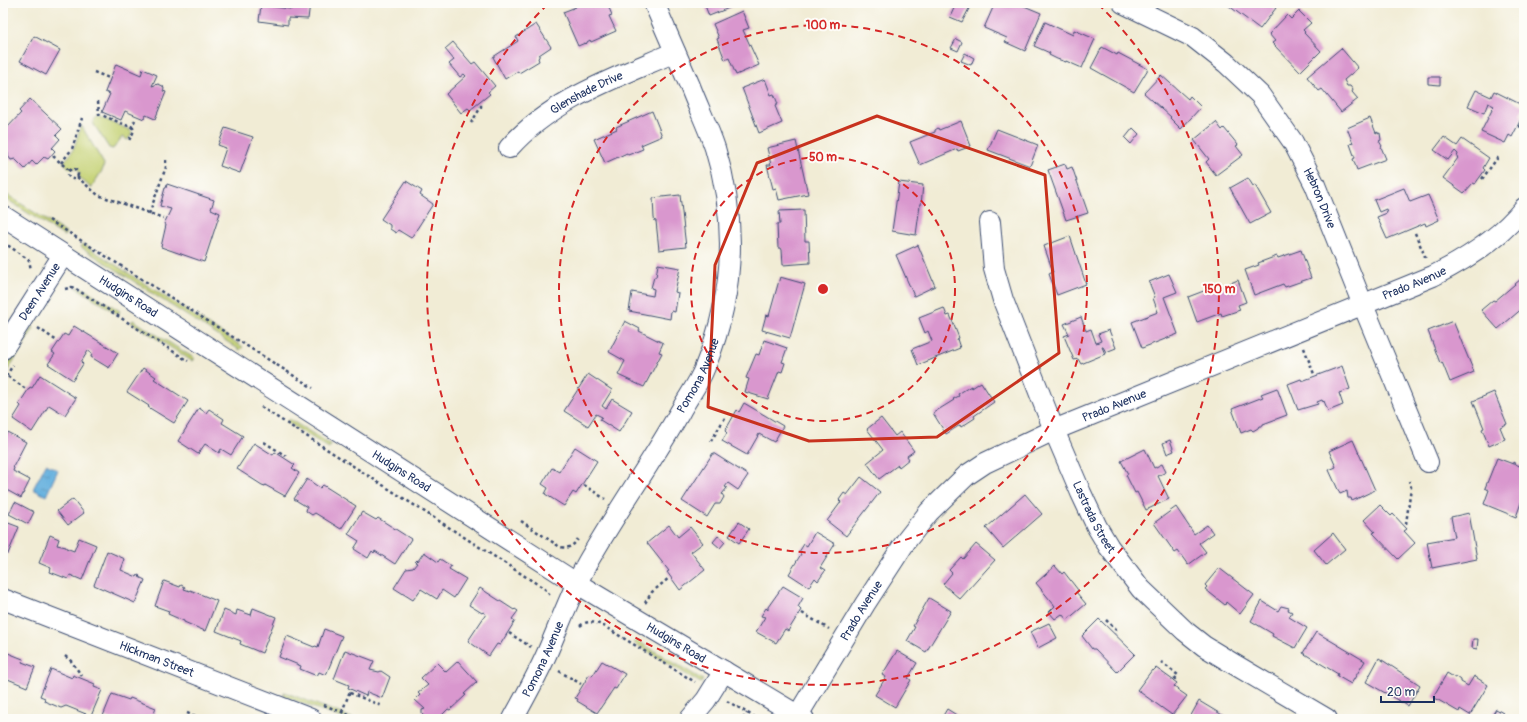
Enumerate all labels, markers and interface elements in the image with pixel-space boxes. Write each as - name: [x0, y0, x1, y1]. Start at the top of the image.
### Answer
- text: 100 m: [806, 18, 841, 33]
- street label: Glenshade Drive: [548, 68, 625, 118]
- text: 50 m: [809, 150, 837, 165]
- street label: Hebron Drive: [1299, 165, 1339, 231]
- street label: Deen Avenue: [16, 260, 64, 324]
- street label: Prado Avenue: [1380, 263, 1449, 304]
- street label: Hudgins Road: [96, 272, 161, 321]
- centre of rings: [816, 282, 830, 296]
- text: 150 m: [1203, 282, 1236, 297]
- street label: Pomona Avenue: [674, 336, 723, 416]
- street label: Prado Avenue: [1080, 386, 1149, 426]
- street label: Hudgins Road: [369, 447, 433, 496]
- street label: Lastrada Street: [1069, 479, 1118, 557]
- street label: Prado Avenue: [838, 578, 886, 644]
- street label: Pomona Avenue: [519, 619, 567, 700]
- street label: Hudgins Road: [643, 620, 709, 667]
- street label: Hickman Street: [117, 638, 196, 681]
- scale bar: [1381, 678, 1434, 704]
- text: 20 m: [1387, 685, 1416, 700]

